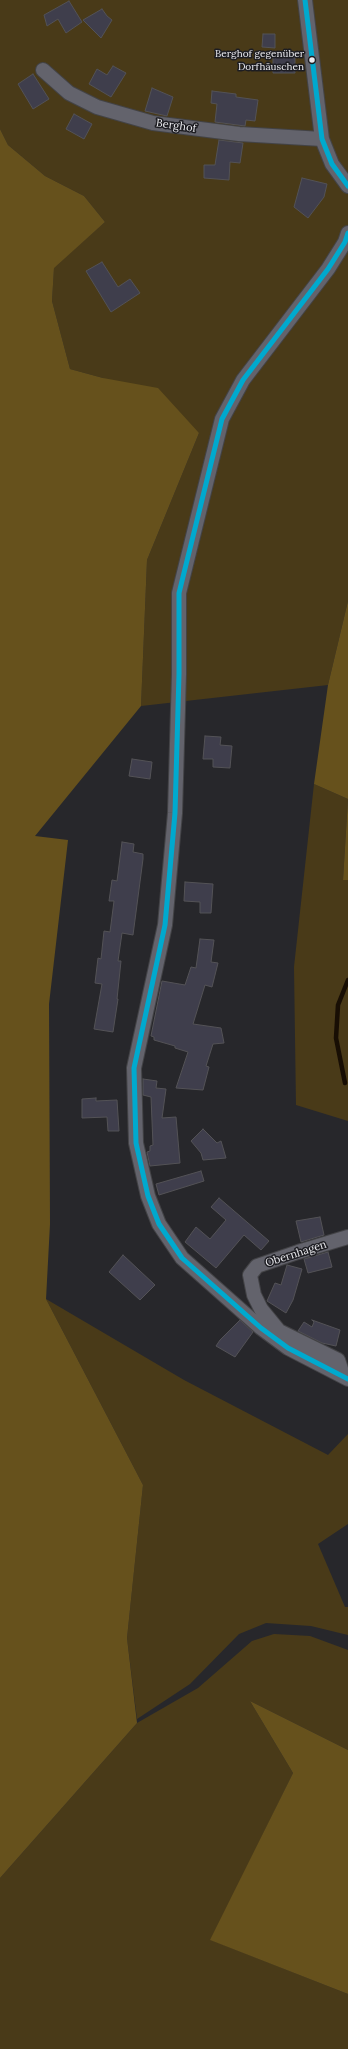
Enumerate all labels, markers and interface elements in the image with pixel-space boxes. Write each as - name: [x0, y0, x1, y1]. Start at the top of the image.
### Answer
- place label: Berghof gegenüber Dorfhäuschen: [215, 48, 304, 72]
- marker: Berghof gegenüber Dorfhäuschen: [307, 55, 317, 65]
- street label: Berghof: [155, 117, 197, 135]
- street label: Obernhagen: [264, 1238, 328, 1270]

